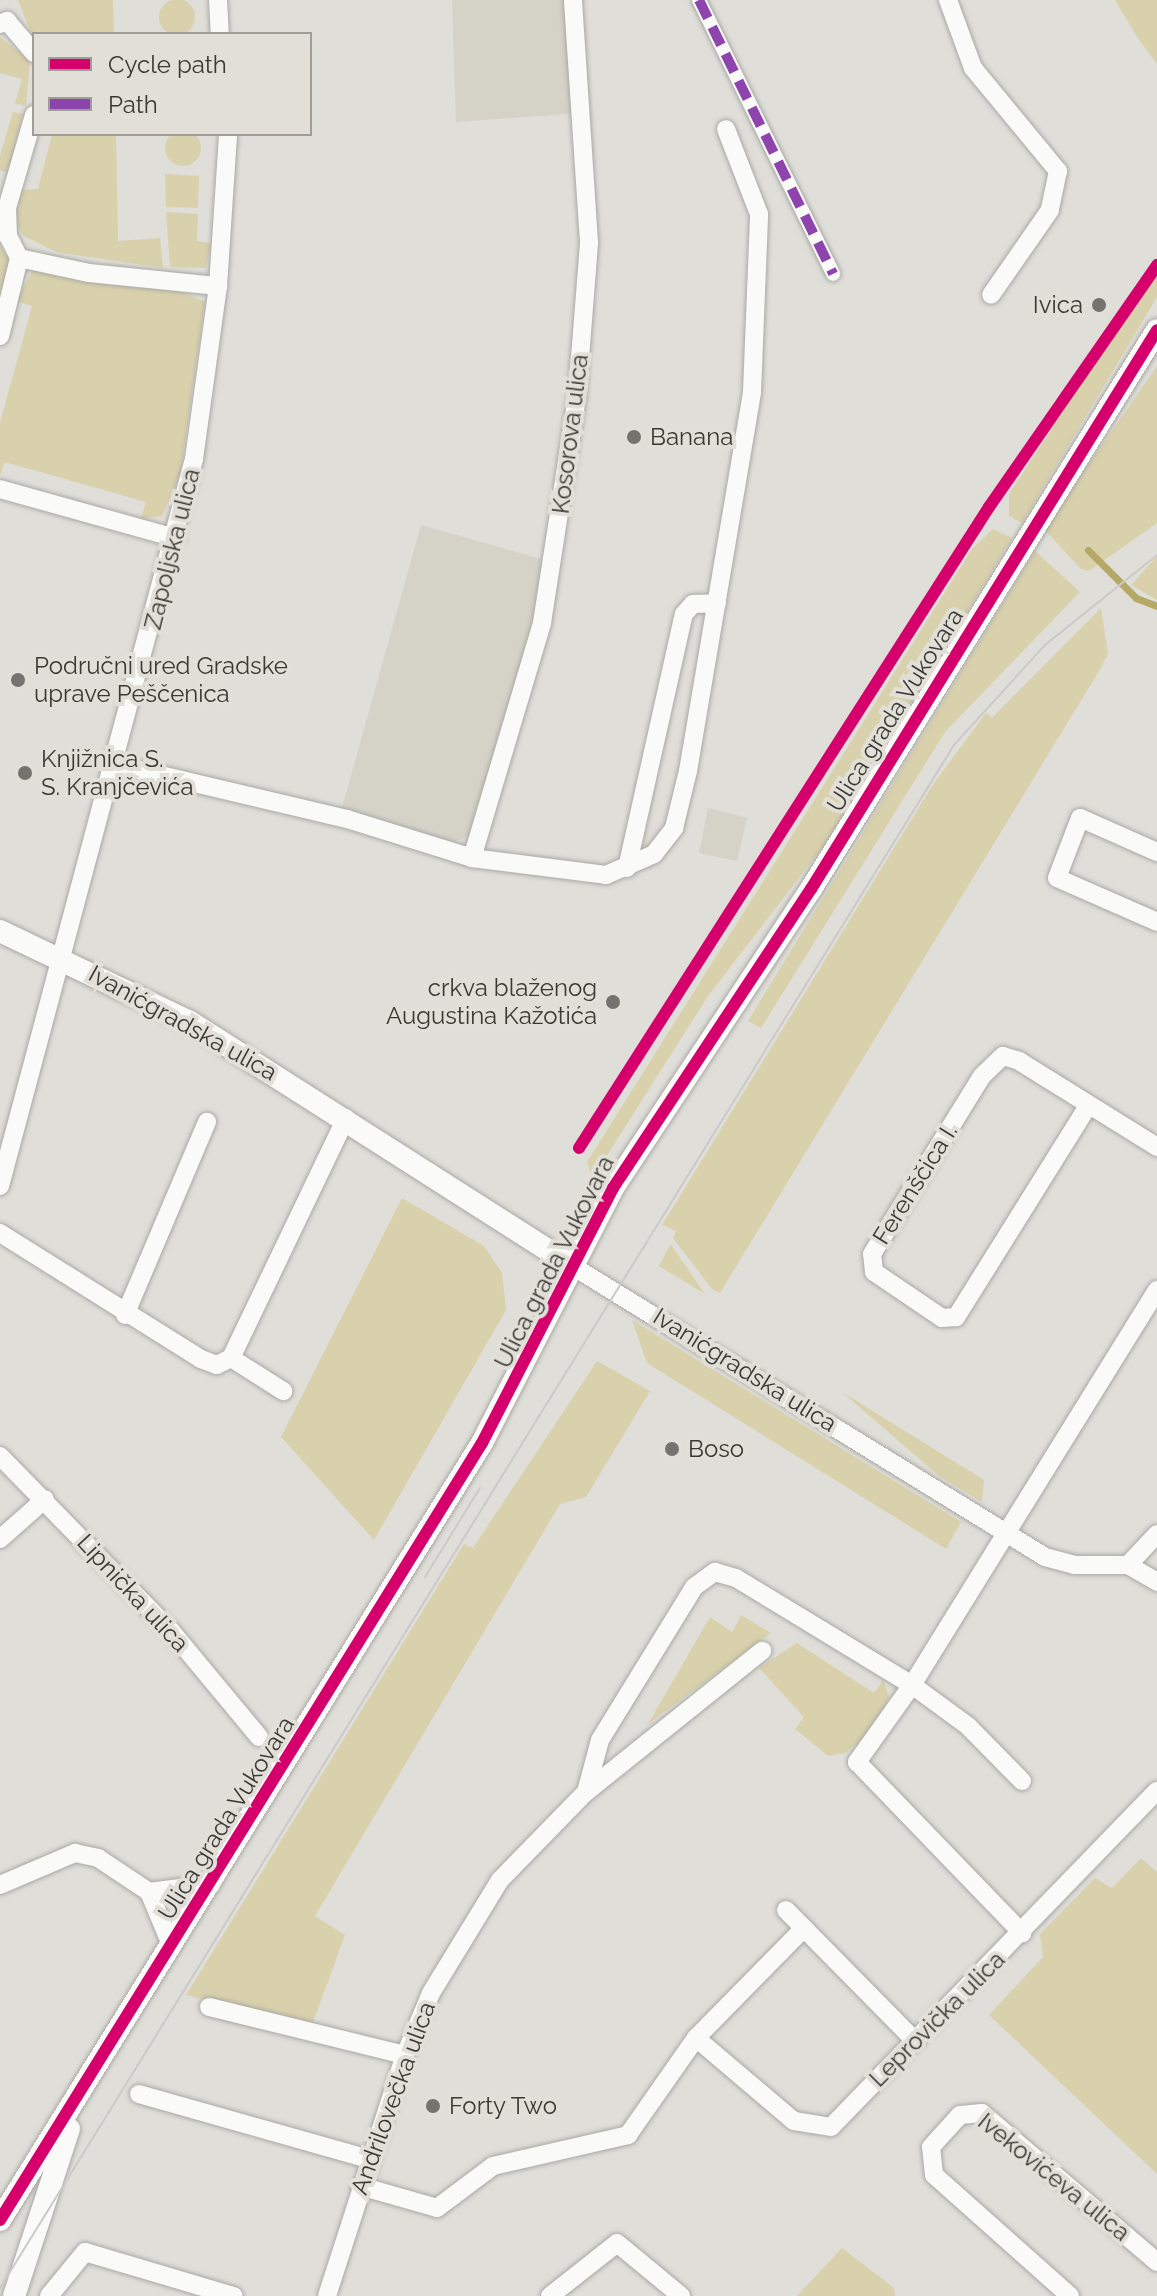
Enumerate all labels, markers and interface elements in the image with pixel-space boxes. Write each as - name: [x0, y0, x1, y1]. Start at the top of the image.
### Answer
- legend: [32, 32, 312, 136]
- text: Cycle path: [108, 50, 227, 79]
- text: Path: [108, 90, 158, 119]
- place label: Ivica: [1033, 291, 1083, 319]
- marker: Ivica: [1090, 296, 1108, 314]
- street label: Kosorova ulica: [546, 353, 594, 515]
- place label: Banana: [650, 423, 733, 451]
- marker: Banana: [625, 428, 643, 446]
- street label: Zapoljska ulica: [138, 466, 206, 632]
- street label: Ulica grada Vukovara: [821, 603, 969, 817]
- place label: Područni ured Gradske uprave Peščenica: [34, 652, 288, 708]
- marker: Područni ured Gradske uprave Peščenica: [9, 671, 27, 689]
- place label: Knjižnica S. S. Kranjčevića: [41, 745, 194, 801]
- marker: Knjižnica S. S. Kranjčevića: [16, 764, 34, 782]
- street label: Ivanićgradska ulica: [84, 959, 282, 1087]
- place label: crkva blaženog Augustina Kažotića: [386, 974, 597, 1030]
- marker: crkva blaženog Augustina Kažotića: [604, 993, 622, 1011]
- street label: Ferenščica I.: [867, 1119, 963, 1249]
- street label: Ulica grada Vukovara: [488, 1151, 620, 1373]
- street label: Ivanićgradska ulica: [648, 1302, 842, 1438]
- place label: Boso: [688, 1435, 744, 1463]
- marker: Boso: [663, 1440, 681, 1458]
- street label: Lipnička ulica: [71, 1528, 195, 1658]
- street label: Ulica grada Vukovara: [152, 1711, 300, 1925]
- street label: Leprovička ulica: [863, 1945, 1011, 2093]
- street label: Andrilovečka ulica: [345, 1998, 441, 2198]
- place label: Forty Two: [449, 2092, 558, 2120]
- marker: Forty Two: [424, 2097, 442, 2115]
- street label: Ivekovićeva ulica: [972, 2107, 1136, 2247]

